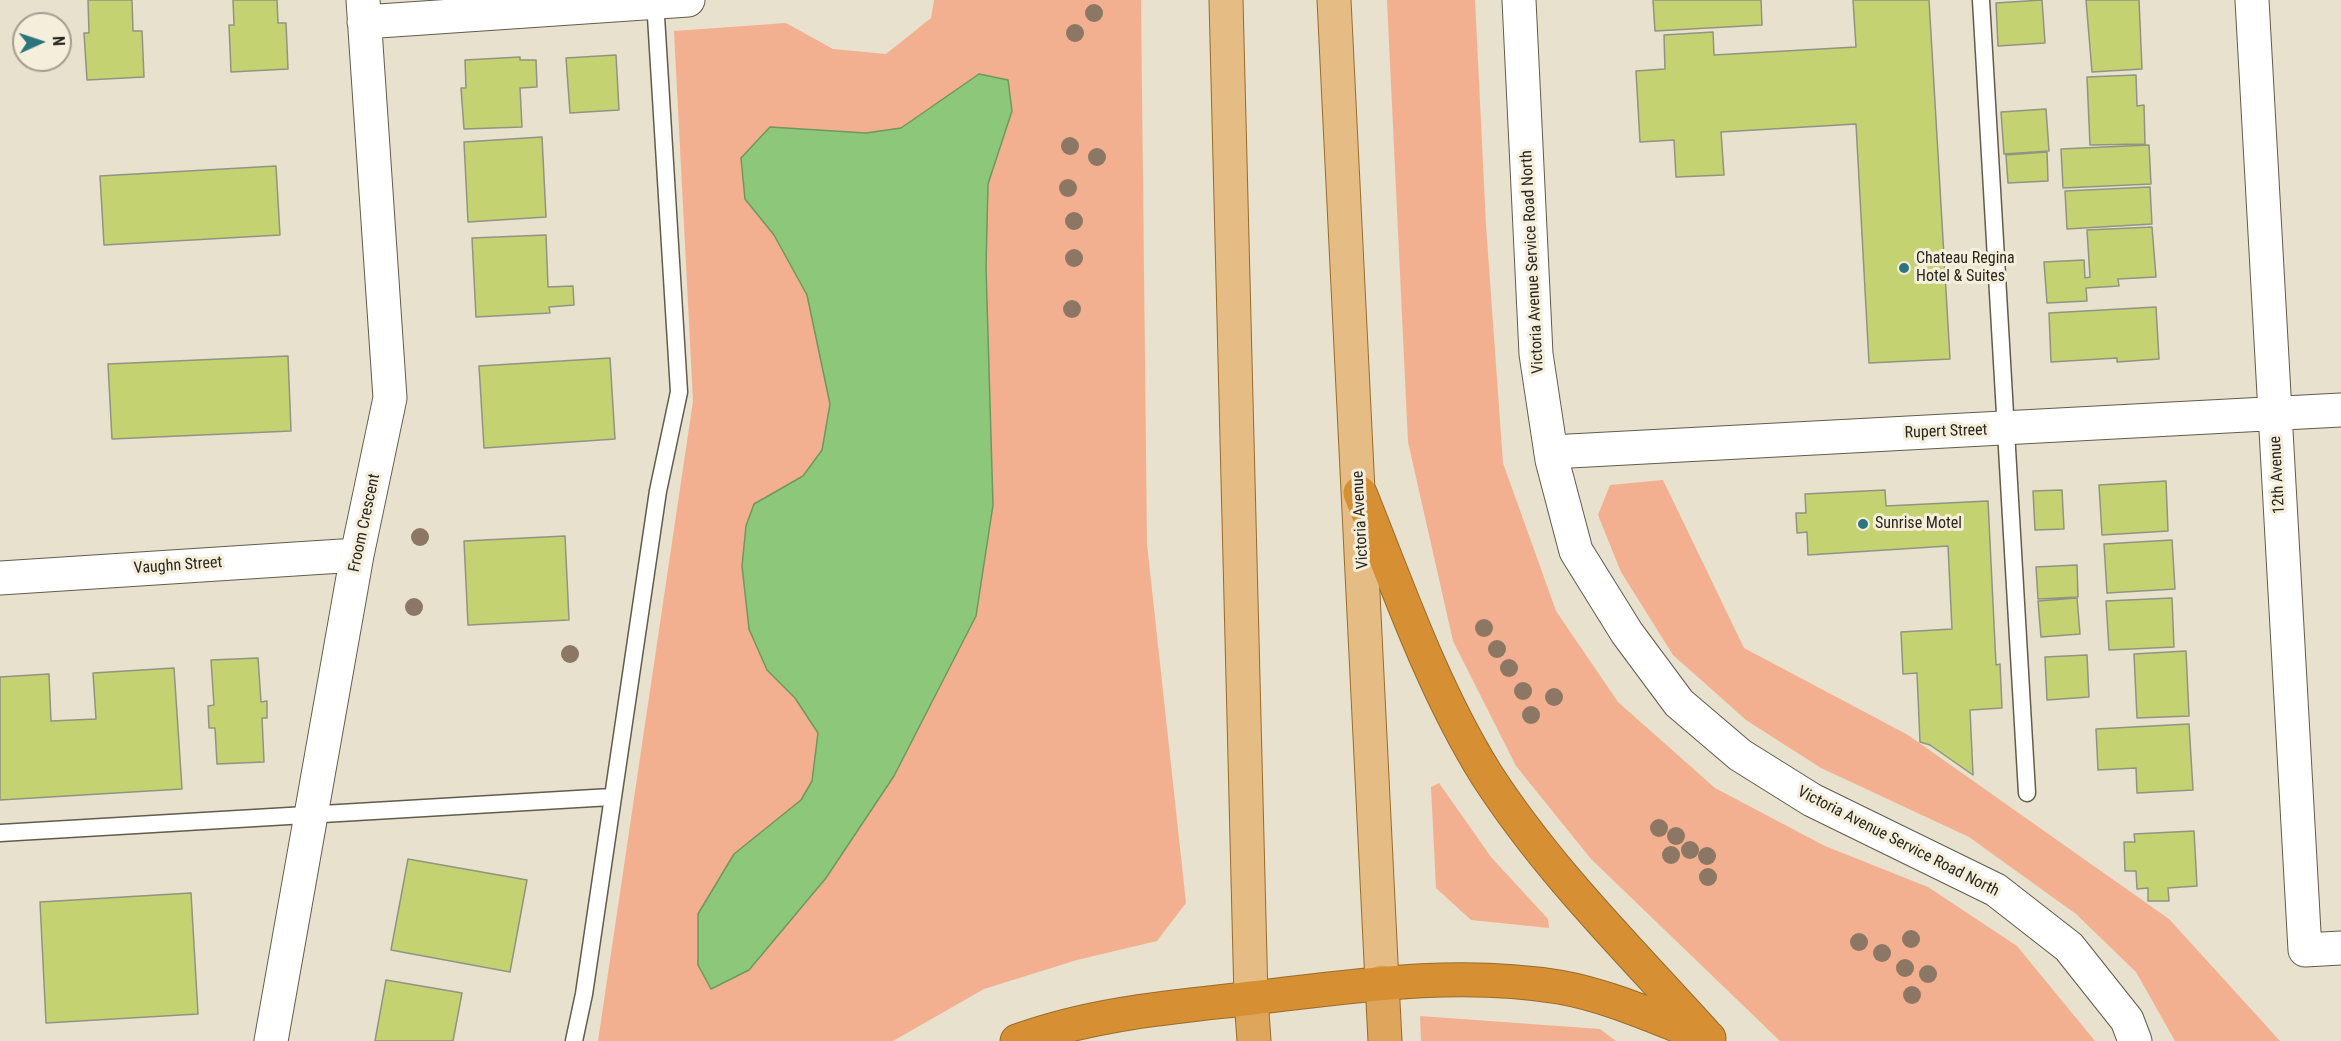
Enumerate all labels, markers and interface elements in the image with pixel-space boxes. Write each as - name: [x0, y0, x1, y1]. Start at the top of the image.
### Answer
- north arrow: [12, 12, 72, 72]
- text: N: [49, 36, 68, 47]
- street label: Victoria Avenue Service Road North: [1518, 150, 1548, 374]
- place label: Chateau Regina Hotel & Suites: [1916, 249, 2015, 287]
- marker: Chateau Regina Hotel & Suites: [1897, 261, 1911, 275]
- street label: Rupert Street: [1904, 421, 1988, 443]
- street label: 12th Avenue: [2266, 436, 2290, 514]
- street label: Victoria Avenue: [1349, 470, 1373, 570]
- street label: Froom Crescent: [345, 472, 385, 574]
- place label: Sunrise Motel: [1875, 514, 1962, 534]
- marker: Sunrise Motel: [1856, 517, 1870, 531]
- street label: Vaughn Street: [133, 553, 223, 579]
- street label: Victoria Avenue Service Road North: [1794, 783, 2002, 901]

